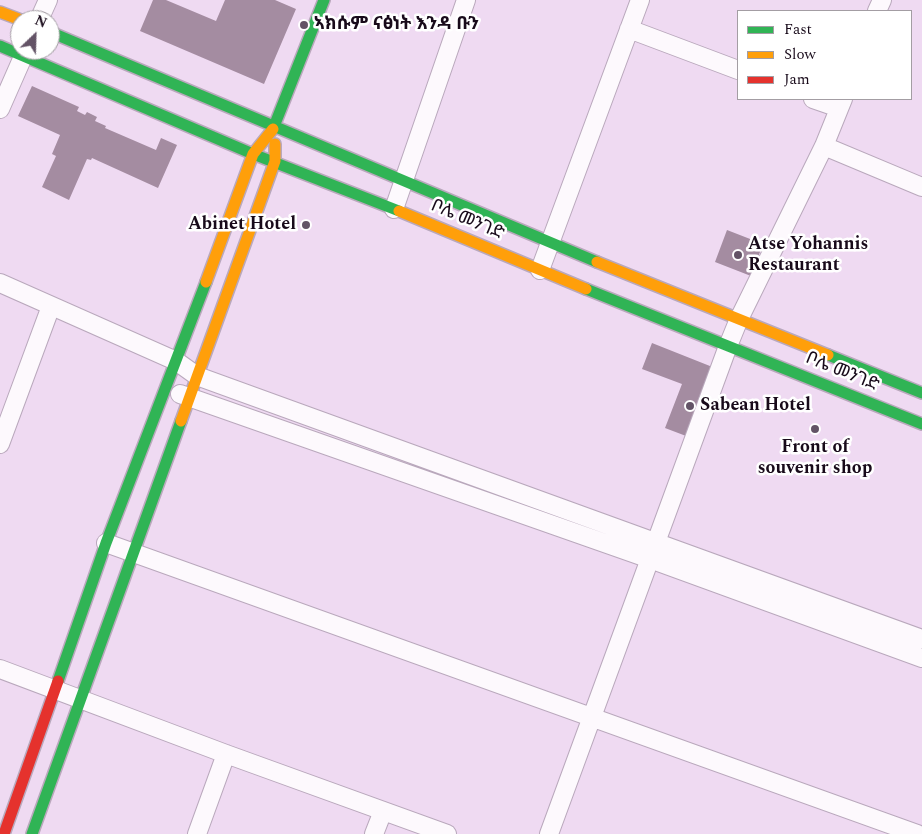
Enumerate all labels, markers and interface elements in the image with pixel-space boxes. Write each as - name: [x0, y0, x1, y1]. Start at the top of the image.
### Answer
- north arrow: [10, 10, 60, 60]
- text: N: [31, 10, 50, 34]
- legend: [737, 10, 912, 100]
- place label: ኣክሱም ናፅነት እንዳ ቡን: [314, 14, 479, 36]
- text: Fast: [784, 18, 812, 41]
- marker: ኣክሱም ናፅነት እንዳ ቡን: [298, 19, 310, 31]
- text: Slow: [784, 43, 816, 66]
- text: Jam: [784, 68, 810, 91]
- street label: ቦሌ መንገድ: [427, 196, 507, 246]
- place label: Abinet Hotel: [188, 214, 296, 236]
- marker: Abinet Hotel: [300, 219, 312, 231]
- place label: Atse Yohannis Restaurant: [748, 234, 868, 276]
- marker: Atse Yohannis Restaurant: [732, 249, 744, 261]
- street label: ቦሌ መንገድ: [802, 349, 882, 397]
- place label: Sabean Hotel: [700, 395, 811, 417]
- marker: Sabean Hotel: [684, 400, 696, 412]
- marker: Front of souvenir shop: [809, 423, 821, 435]
- place label: Front of souvenir shop: [758, 437, 872, 479]

